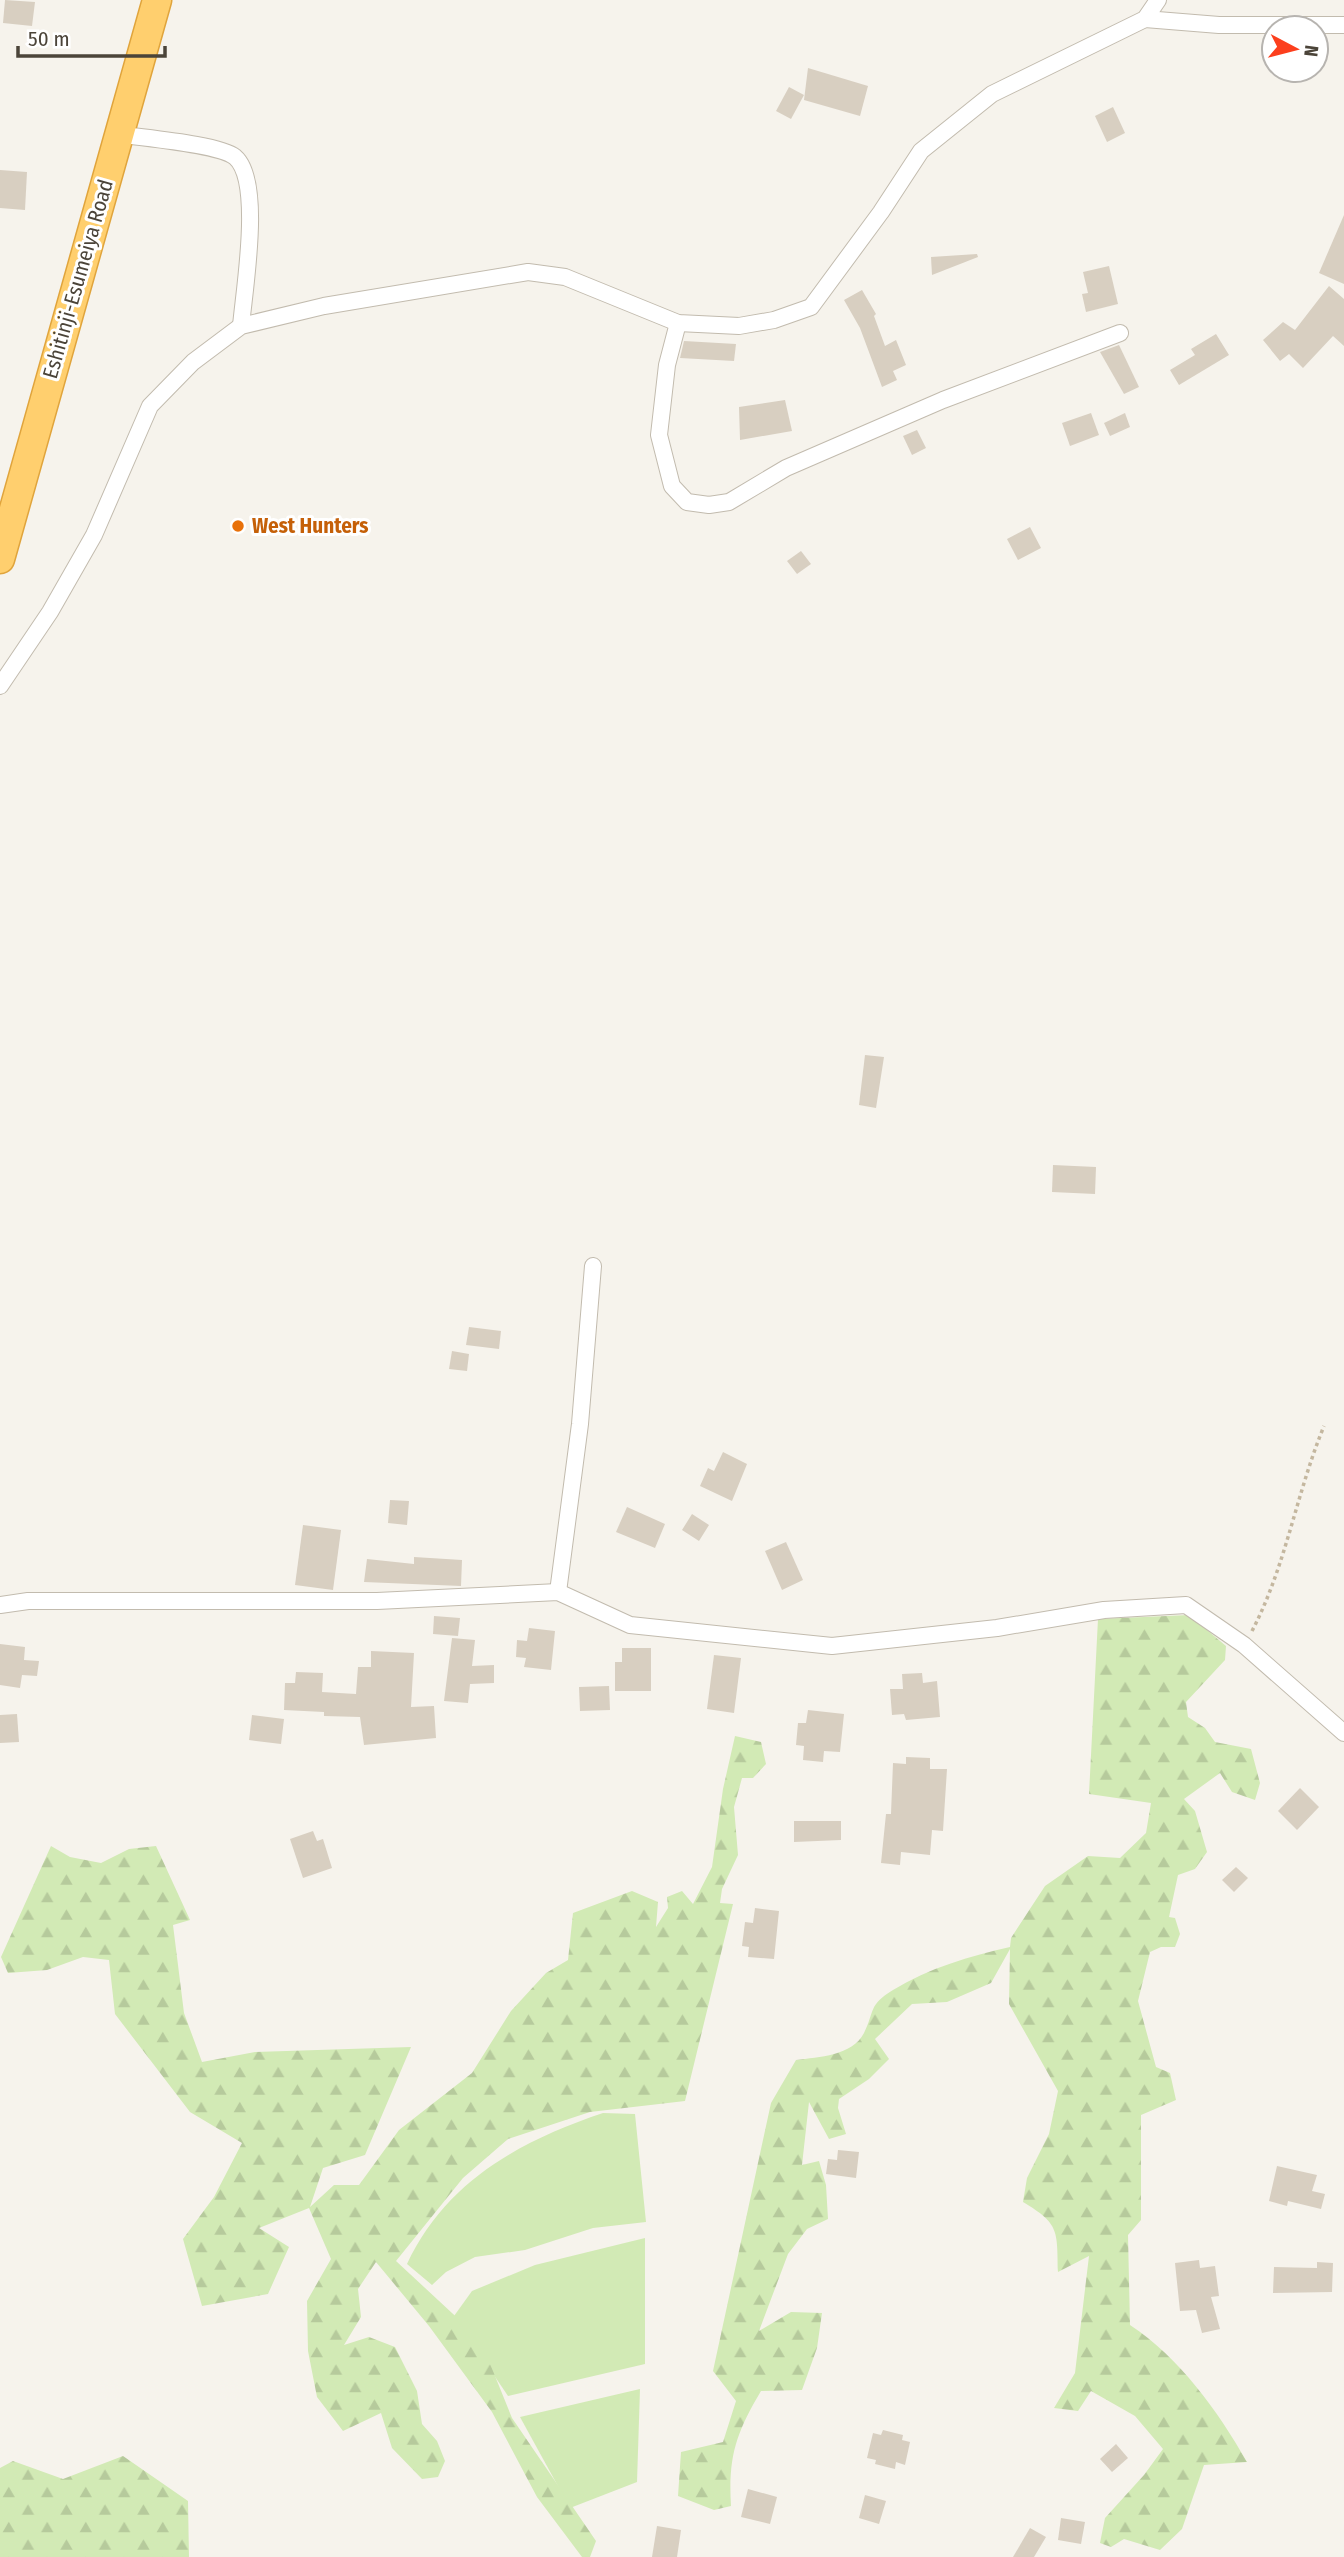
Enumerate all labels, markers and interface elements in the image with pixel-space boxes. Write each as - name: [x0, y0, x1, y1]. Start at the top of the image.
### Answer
- scale bar: [18, 14, 164, 58]
- north arrow: [1260, 14, 1330, 84]
- text: 50 m: [28, 26, 70, 52]
- text: N: [1299, 44, 1323, 58]
- street label: Eshitinji-Esumeiya Road: [37, 176, 119, 382]
- place label: West Hunters: [252, 513, 369, 539]
- marker: West Hunters: [230, 518, 246, 534]

